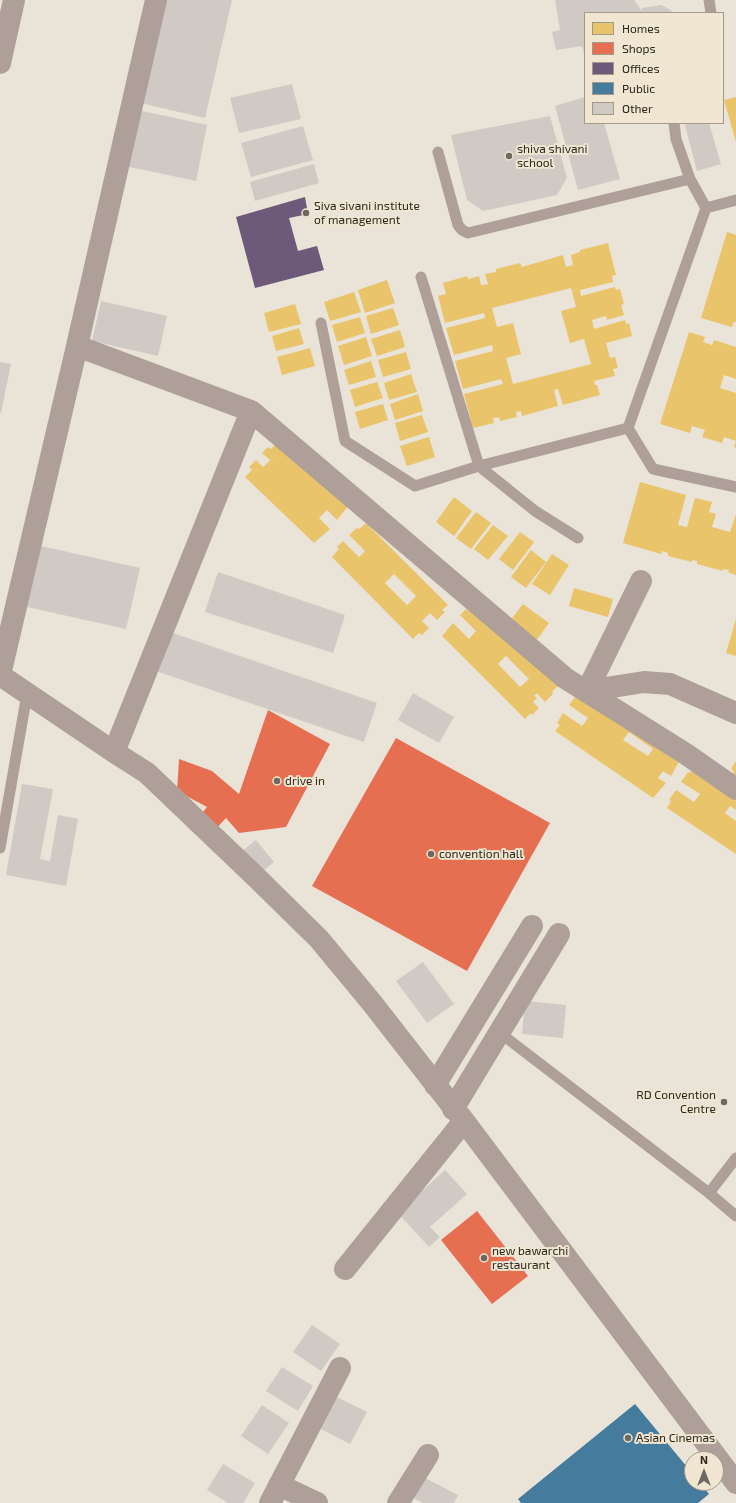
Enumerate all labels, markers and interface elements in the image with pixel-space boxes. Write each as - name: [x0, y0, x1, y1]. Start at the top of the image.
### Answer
- legend: [584, 12, 724, 124]
- text: Homes: [622, 21, 660, 35]
- text: Shops: [622, 41, 656, 55]
- text: Offices: [622, 61, 659, 75]
- text: Public: [622, 81, 655, 95]
- text: Other: [622, 101, 653, 115]
- place label: shiva shivani school: [517, 142, 587, 170]
- marker: shiva shivani school: [504, 151, 514, 161]
- place label: Siva sivani institute of management: [314, 199, 420, 227]
- marker: Siva sivani institute of management: [301, 208, 311, 218]
- place label: drive in: [285, 774, 325, 788]
- marker: drive in: [272, 776, 282, 786]
- place label: convention hall: [439, 847, 523, 861]
- marker: convention hall: [426, 849, 436, 859]
- place label: RD Convention Centre: [636, 1088, 716, 1116]
- marker: RD Convention Centre: [719, 1097, 729, 1107]
- place label: new bawarchi restaurant: [492, 1244, 568, 1272]
- marker: new bawarchi restaurant: [479, 1253, 489, 1263]
- place label: Asian Cinemas: [636, 1431, 715, 1445]
- marker: Asian Cinemas: [623, 1433, 633, 1443]
- north arrow: [684, 1451, 724, 1491]
- text: N: [700, 1453, 708, 1466]

